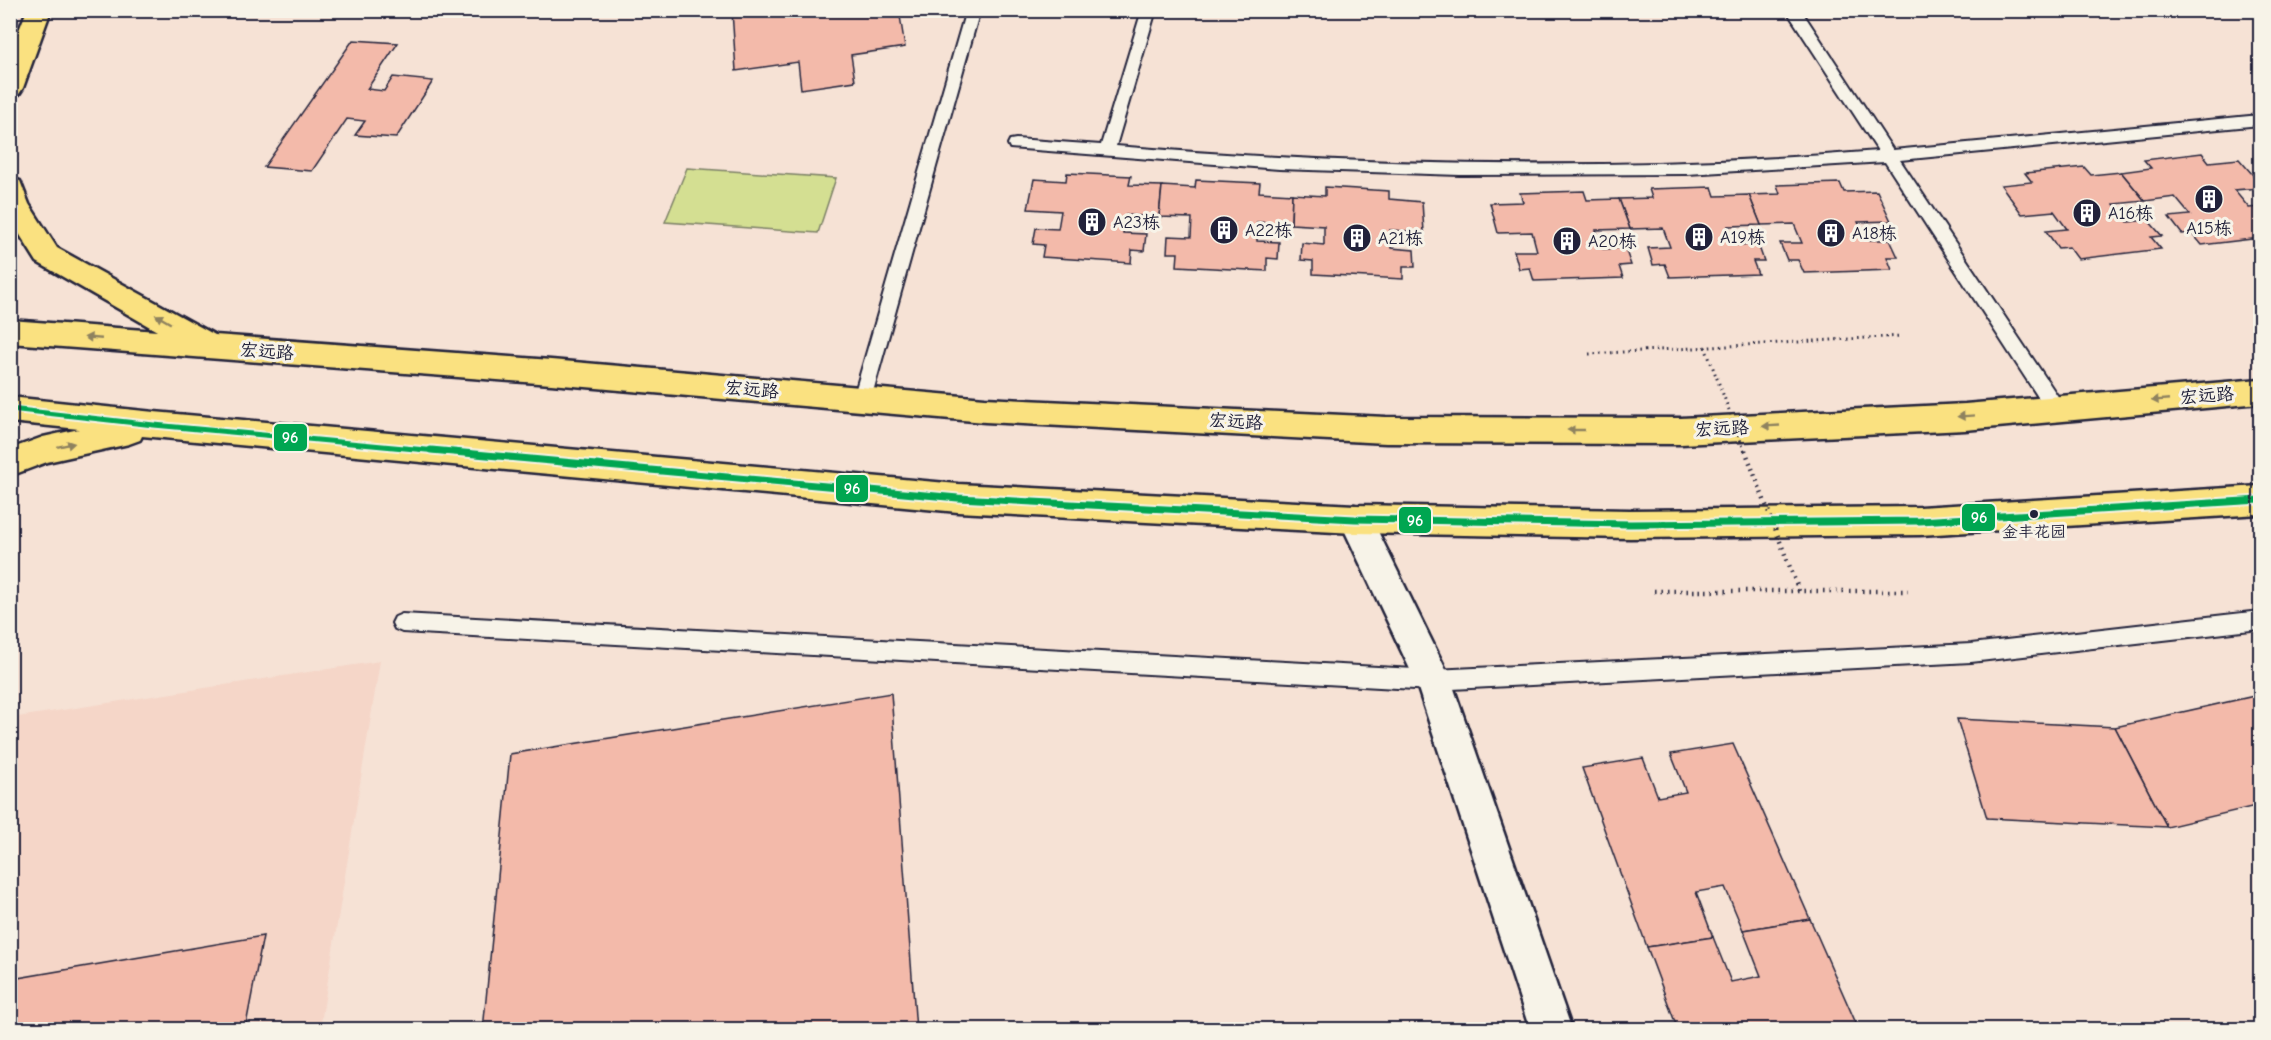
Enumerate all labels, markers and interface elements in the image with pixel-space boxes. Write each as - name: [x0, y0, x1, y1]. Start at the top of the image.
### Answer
- building icon: A15栋: [2193, 183, 2225, 215]
- building icon: A16栋: [2071, 197, 2103, 229]
- place label: A16栋: [2108, 203, 2153, 224]
- building icon: A23栋: [1076, 206, 1108, 238]
- place label: A23栋: [1113, 212, 1160, 233]
- building icon: A22栋: [1208, 214, 1240, 246]
- building icon: A18栋: [1815, 217, 1847, 249]
- place label: A15栋: [2186, 218, 2232, 239]
- place label: A22栋: [1245, 220, 1292, 241]
- building icon: A19栋: [1683, 221, 1715, 253]
- building icon: A21栋: [1341, 222, 1373, 254]
- place label: A18栋: [1852, 223, 1897, 244]
- building icon: A20栋: [1551, 225, 1583, 257]
- place label: A19栋: [1720, 227, 1765, 248]
- place label: A21栋: [1378, 228, 1423, 249]
- place label: A20栋: [1588, 231, 1637, 252]
- one-way arrow: [154, 314, 171, 324]
- one-way arrow: [83, 333, 102, 343]
- street label: 宏远路: [239, 340, 295, 364]
- street label: 宏远路: [724, 377, 780, 403]
- street label: 宏远路: [2179, 383, 2235, 409]
- one-way arrow: [2151, 395, 2170, 405]
- street label: 宏远路: [1208, 410, 1264, 434]
- one-way arrow: [1957, 412, 1976, 421]
- street label: 宏远路: [1694, 417, 1750, 441]
- one-way arrow: [1762, 422, 1781, 431]
- line badge: 96: [273, 423, 308, 452]
- one-way arrow: [1567, 425, 1586, 435]
- text: 96: [282, 429, 298, 447]
- one-way arrow: [57, 439, 75, 449]
- line badge: 96: [835, 474, 869, 503]
- text: 96: [844, 480, 860, 498]
- line badge: 96: [1961, 503, 1996, 532]
- line badge: 96: [1398, 506, 1432, 534]
- marker: 金丰花园: [2028, 508, 2040, 520]
- text: 96: [1971, 509, 1987, 527]
- text: 96: [1407, 512, 1423, 530]
- place label: 金丰花园: [2002, 523, 2066, 541]

